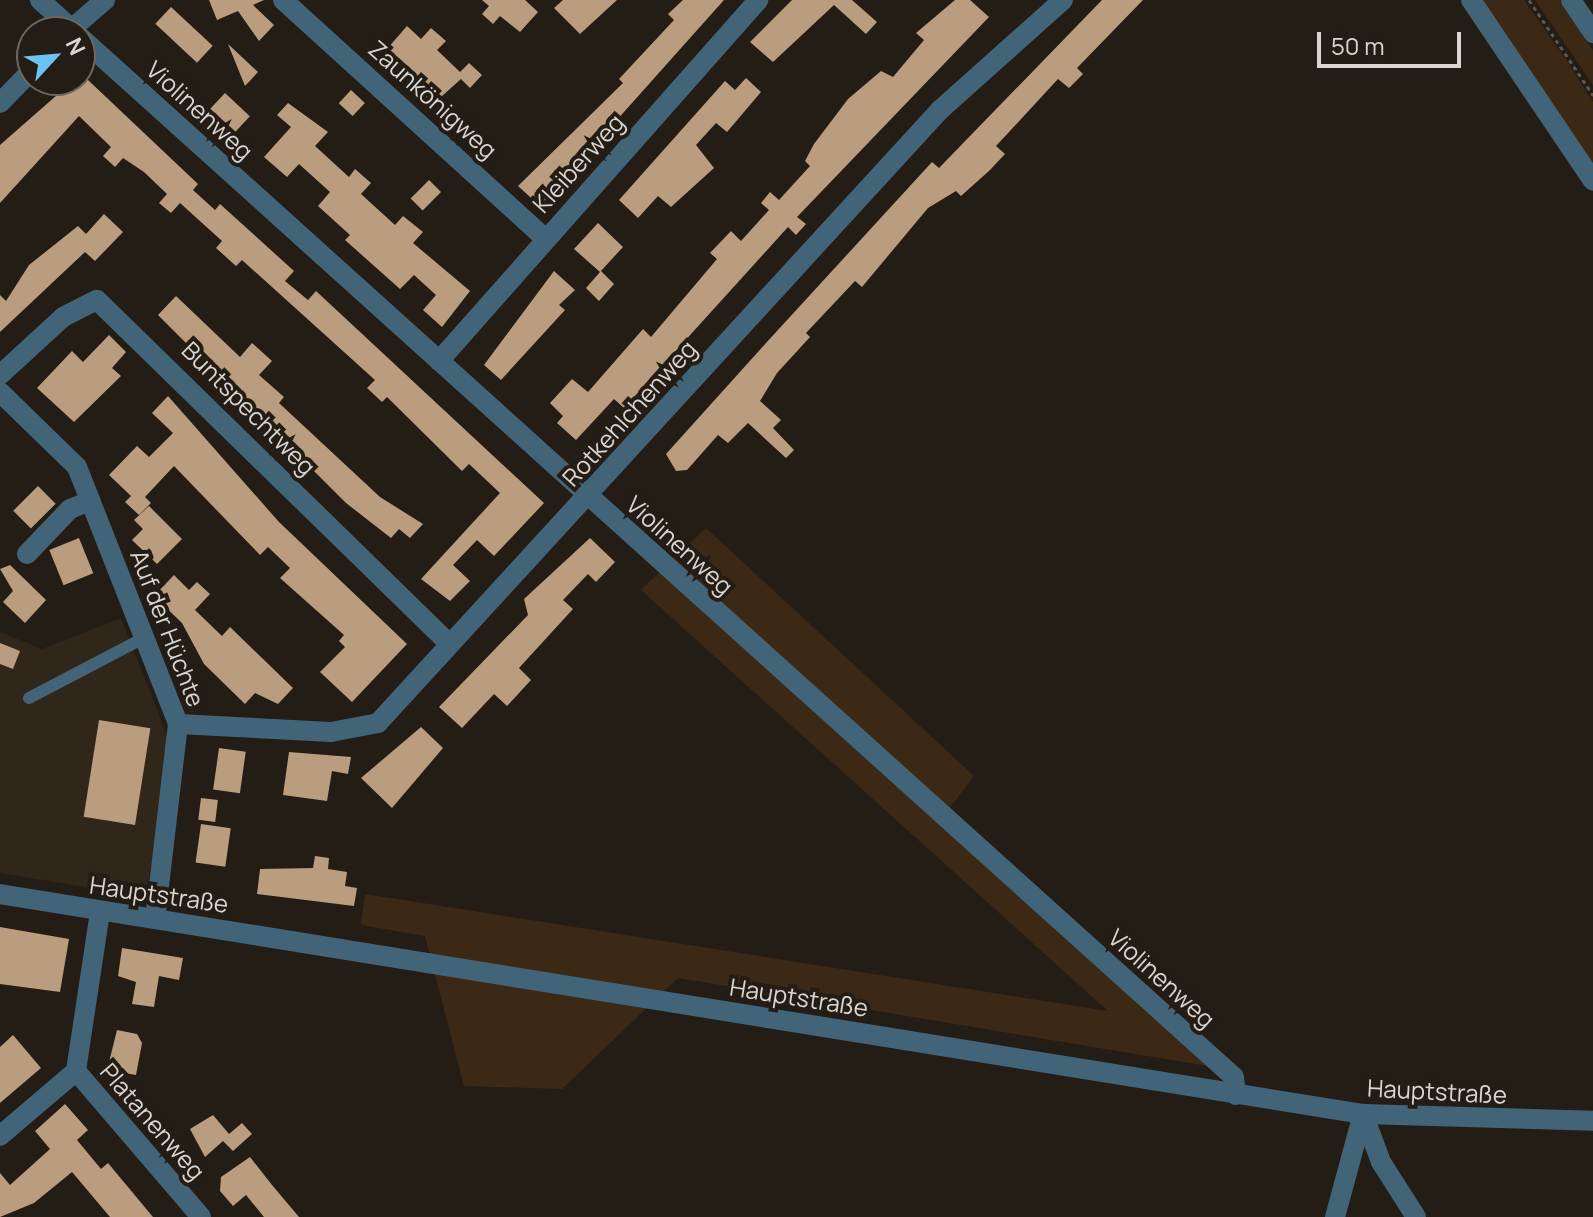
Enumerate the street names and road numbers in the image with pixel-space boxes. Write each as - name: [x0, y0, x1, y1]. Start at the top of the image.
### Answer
- street label: Zaunkönigweg: [363, 34, 503, 164]
- street label: Violinenweg: [141, 55, 259, 165]
- street label: Kleiberweg: [526, 108, 630, 218]
- street label: Rotkehlchenweg: [556, 334, 702, 492]
- street label: Buntspechtweg: [176, 335, 322, 481]
- street label: Violinenweg: [621, 490, 739, 600]
- street label: Auf der Hüchte: [125, 545, 211, 711]
- street label: Hauptstraße: [88, 870, 230, 918]
- street label: Violinenweg: [1103, 923, 1221, 1033]
- street label: Hauptstraße: [728, 972, 870, 1022]
- street label: Platanenweg: [95, 1057, 211, 1185]
- street label: Hauptstraße: [1366, 1073, 1508, 1109]

